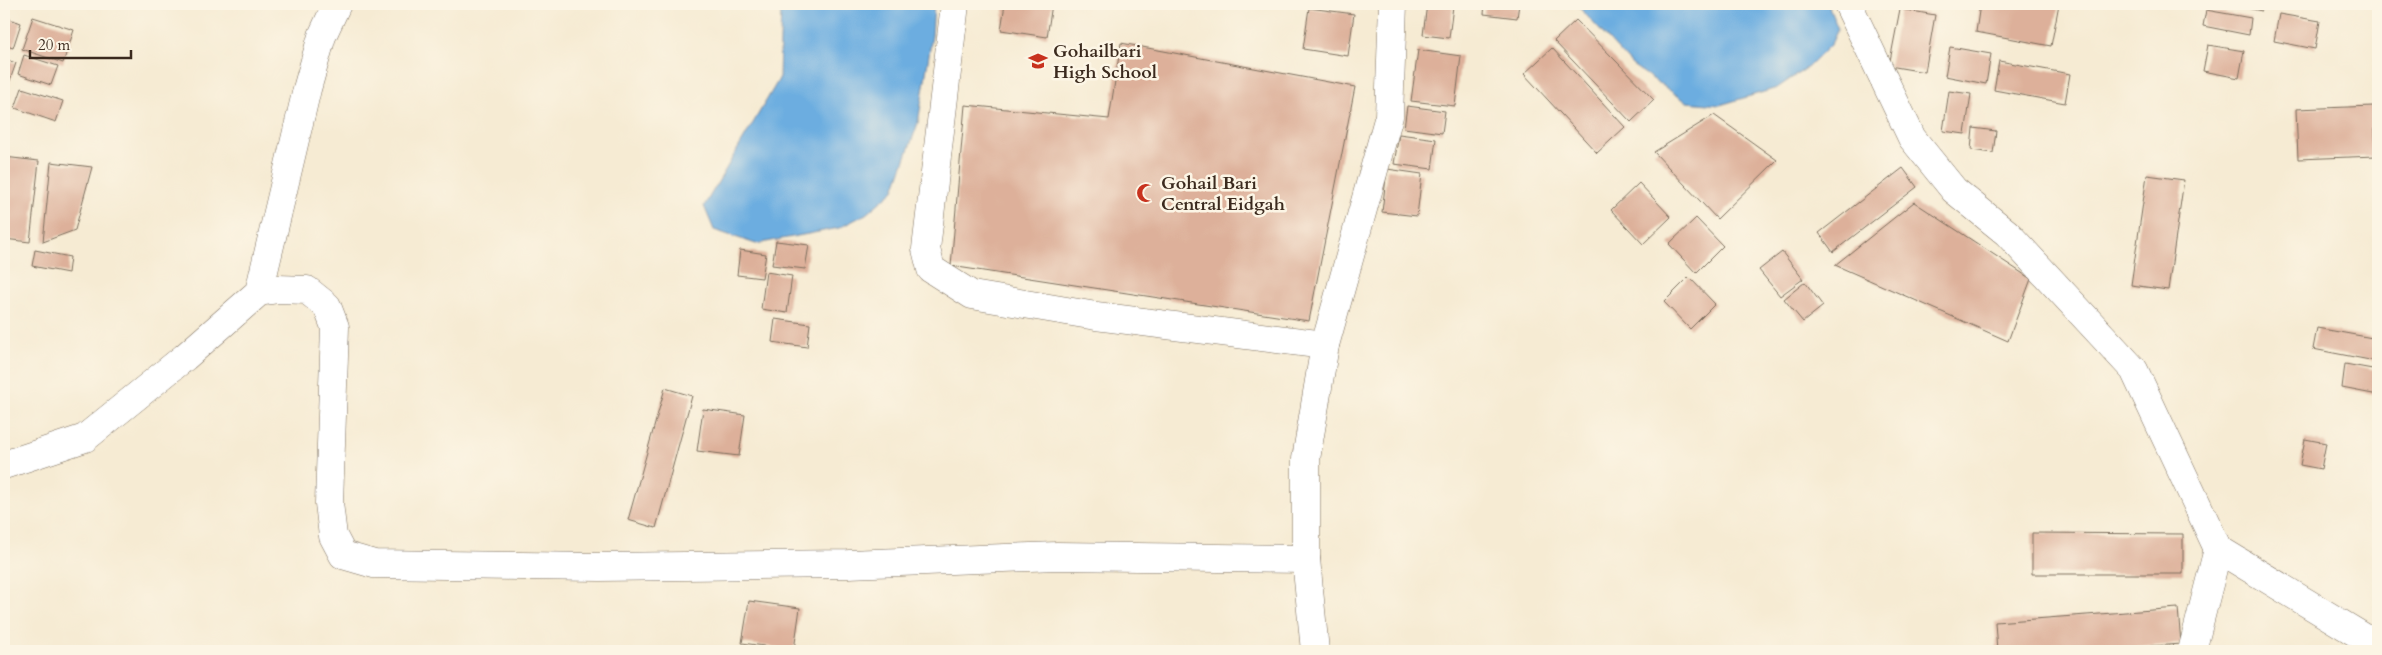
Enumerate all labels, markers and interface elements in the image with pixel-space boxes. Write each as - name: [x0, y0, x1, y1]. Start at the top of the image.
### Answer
- scale bar: [30, 28, 131, 60]
- text: 20 m: [38, 35, 70, 55]
- place label: Gohailbari High School: [1053, 39, 1157, 85]
- school or university icon: Gohailbari High School: [1027, 50, 1049, 72]
- place label: Gohail Bari Central Eidgah: [1161, 171, 1285, 217]
- mosque icon: Gohail Bari Central Eidgah: [1135, 182, 1157, 204]

